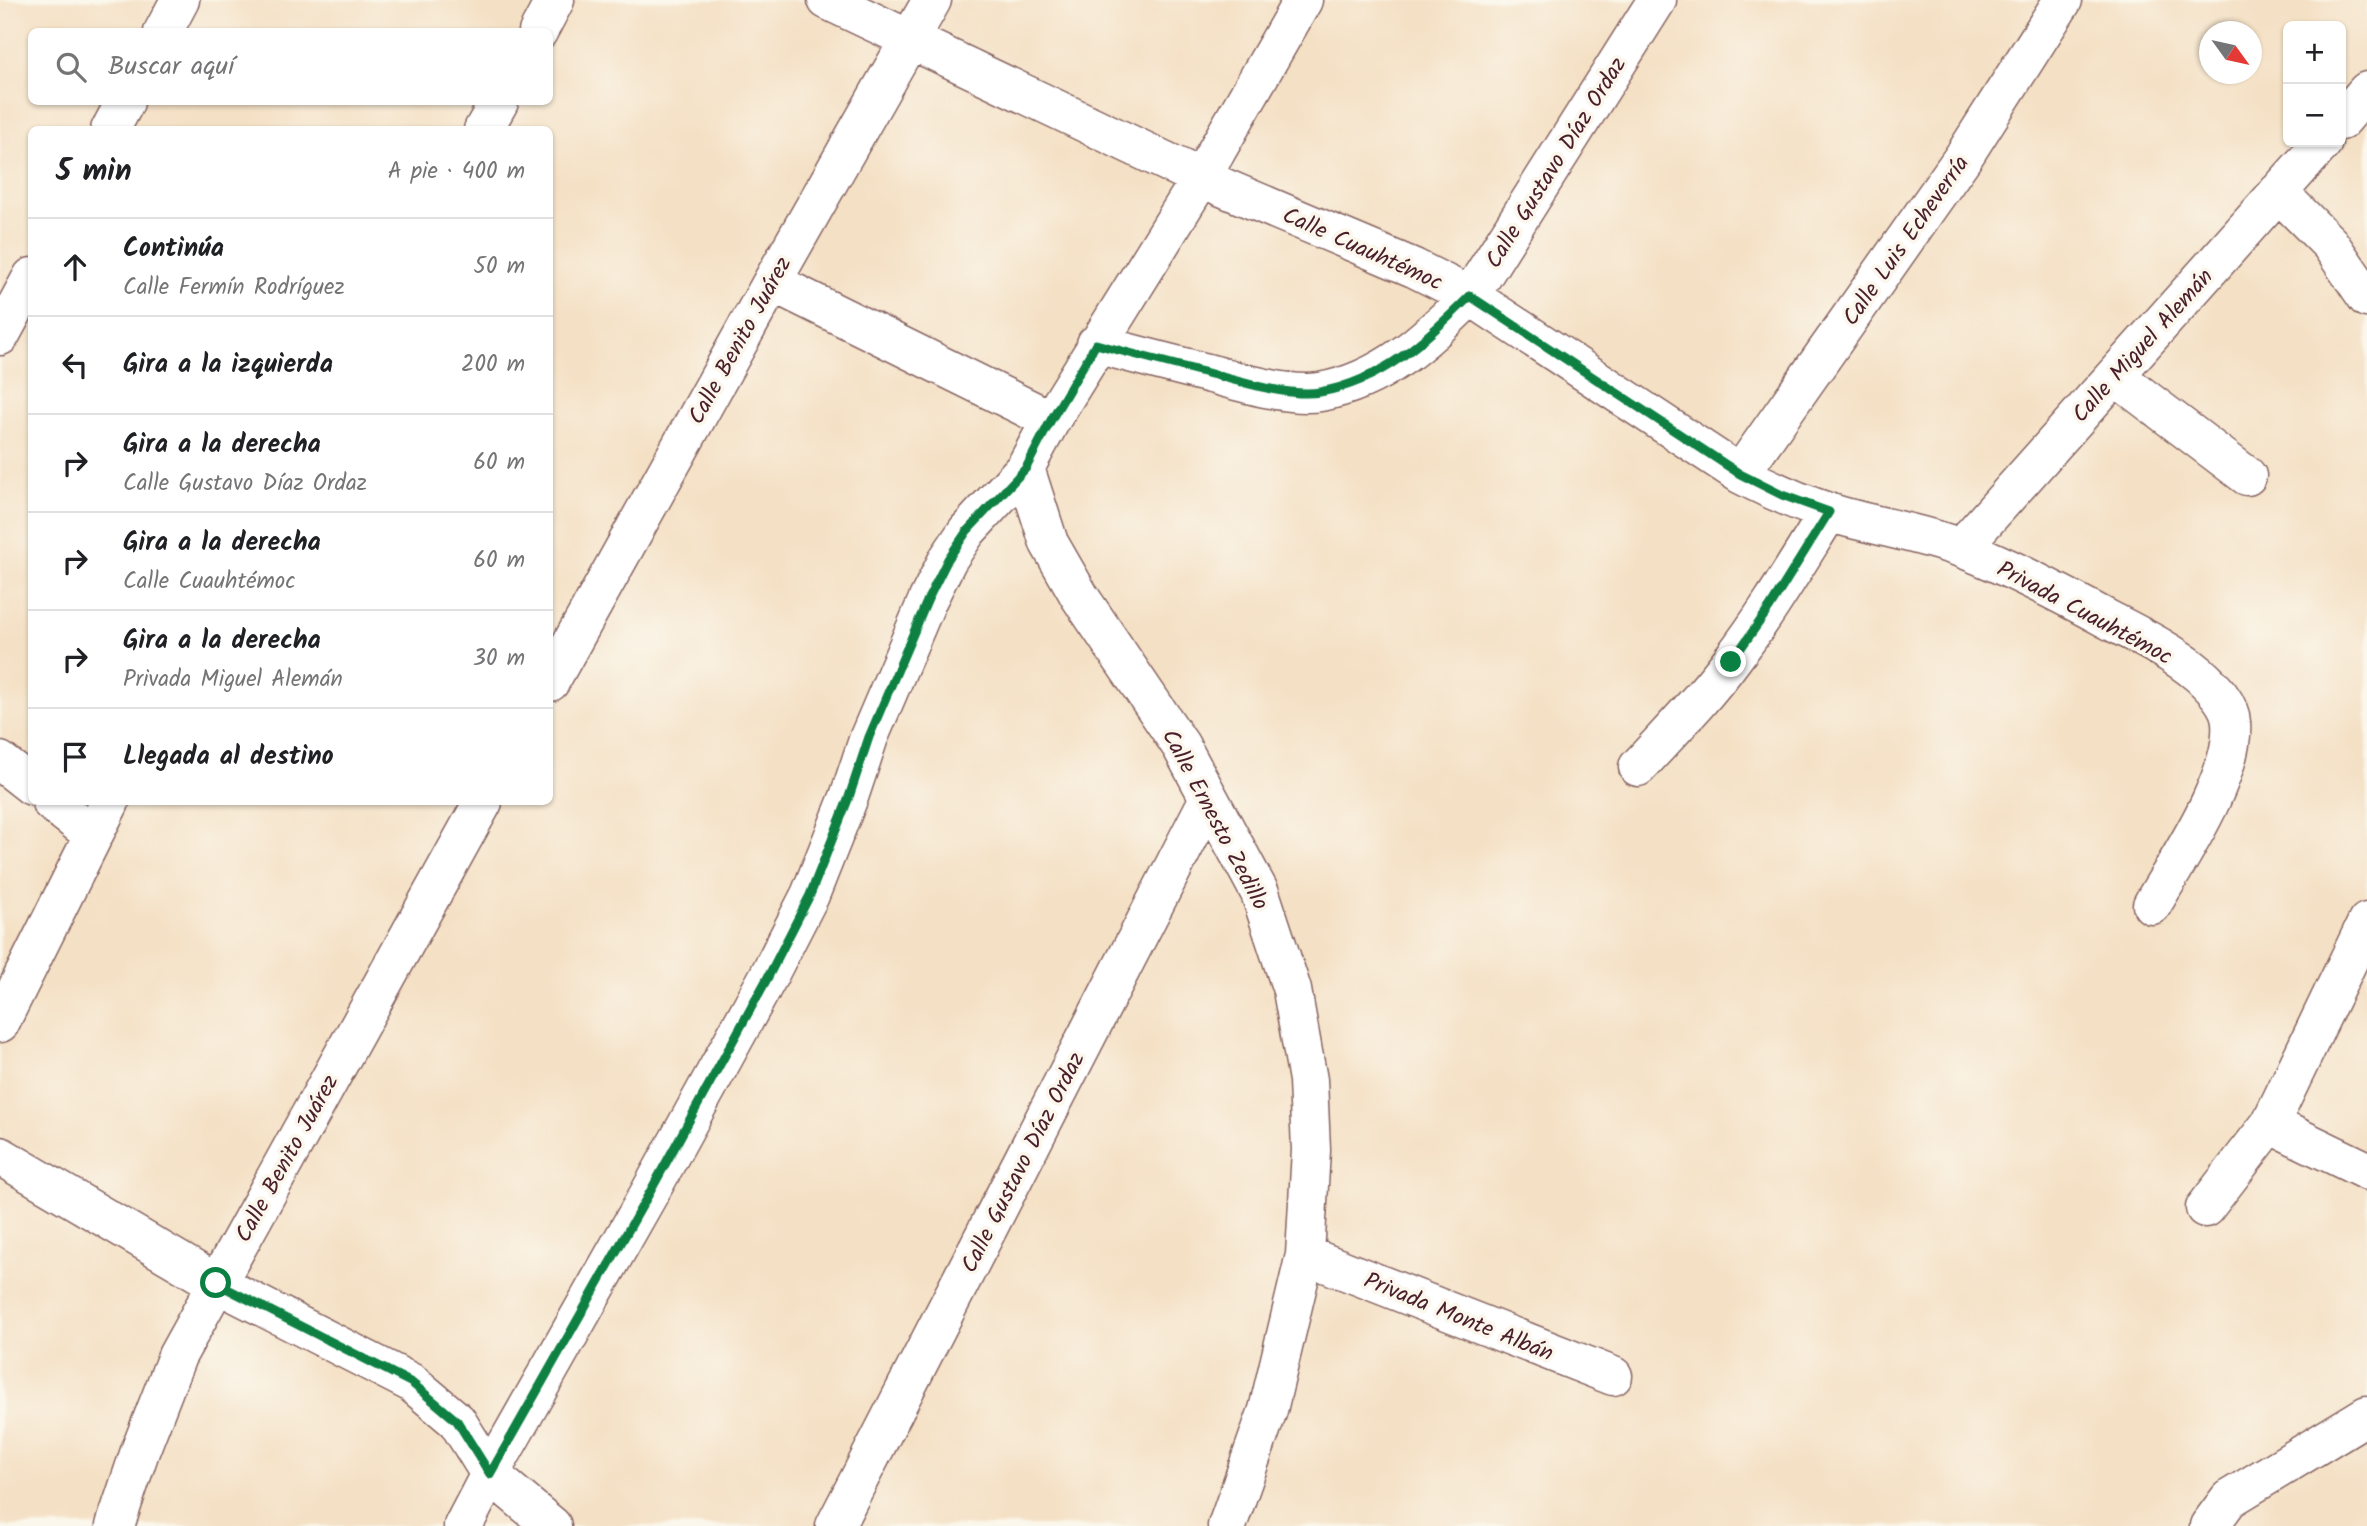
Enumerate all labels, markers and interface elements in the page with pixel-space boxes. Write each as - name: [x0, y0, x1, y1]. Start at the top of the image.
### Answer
- north arrow: [2199, 21, 2262, 84]
- map controls: [2283, 21, 2346, 147]
- button: +: [2283, 21, 2346, 84]
- search box: [28, 28, 553, 105]
- text: Buscar aquí: [108, 46, 234, 88]
- icon: search: [52, 48, 90, 86]
- street label: Calle Gustavo Díaz Ordaz: [1477, 50, 1637, 276]
- button: −: [2283, 84, 2346, 147]
- text: 5 min: [56, 148, 132, 196]
- street label: Calle Luis Echeverría: [1834, 148, 1979, 334]
- text: A pie · 400 m: [388, 154, 525, 190]
- street label: Calle Cuauhtémoc: [1276, 198, 1448, 301]
- text: Continúa: [123, 228, 224, 270]
- icon: ahead: [56, 248, 94, 286]
- text: 50 m: [474, 249, 525, 285]
- street label: Calle Benito Juárez: [680, 250, 802, 432]
- street label: Calle Miguel Alemán: [2064, 261, 2223, 432]
- text: Calle Fermín Rodríguez: [123, 270, 345, 306]
- text: Gira a la izquierda: [123, 344, 333, 386]
- icon: left: [56, 346, 94, 384]
- text: 200 m: [461, 347, 525, 383]
- text: Gira a la derecha: [123, 424, 321, 466]
- icon: right: [56, 444, 94, 482]
- text: 60 m: [473, 445, 525, 481]
- text: Calle Gustavo Díaz Ordaz: [123, 466, 367, 502]
- text: Gira a la derecha: [123, 522, 321, 564]
- icon: right: [56, 542, 94, 580]
- text: 60 m: [473, 543, 525, 579]
- street label: Privada Cuauhtémoc: [1990, 552, 2178, 675]
- text: Calle Cuauhtémoc: [123, 564, 295, 600]
- text: Gira a la derecha: [123, 620, 321, 662]
- icon: right: [56, 640, 94, 678]
- text: 30 m: [473, 641, 525, 677]
- route end: [1715, 646, 1746, 677]
- text: Privada Miguel Alemán: [123, 662, 343, 698]
- street label: Calle Ernesto Zedillo: [1151, 723, 1277, 917]
- text: Llegada al destino: [123, 736, 334, 778]
- icon: arrive: [56, 738, 94, 776]
- street label: Calle Gustavo Díaz Ordaz: [952, 1046, 1095, 1280]
- street label: Calle Benito Juárez: [227, 1068, 349, 1250]
- street label: Privada Monte Albán: [1358, 1263, 1558, 1372]
- route start: [200, 1267, 231, 1298]

